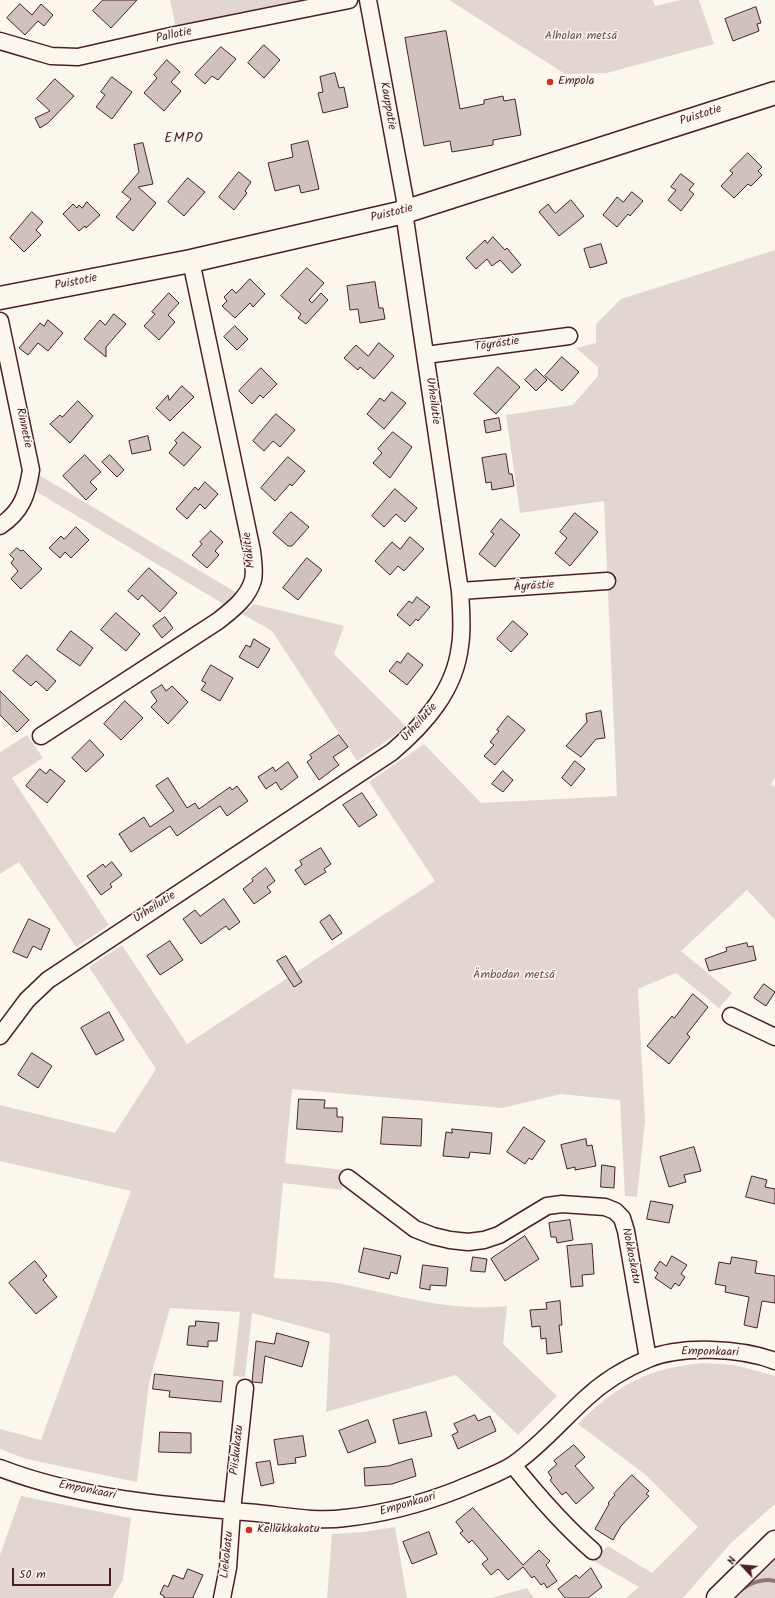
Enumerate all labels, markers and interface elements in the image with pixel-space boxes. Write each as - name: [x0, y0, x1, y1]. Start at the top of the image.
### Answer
- street label: Pallotie: [155, 25, 193, 47]
- park label: Alholan metsä: [545, 30, 617, 44]
- place label: Empola: [558, 75, 594, 89]
- marker: Empola: [545, 77, 555, 87]
- street label: Kauppatie: [376, 81, 398, 131]
- street label: Puistotie: [678, 102, 724, 130]
- district label: EMPO: [164, 132, 204, 148]
- street label: Puistotie: [369, 202, 415, 226]
- street label: Puistotie: [53, 272, 99, 294]
- street label: Töyrästie: [474, 335, 520, 355]
- street label: Urheilutie: [422, 377, 442, 425]
- street label: Rinnetie: [12, 406, 34, 450]
- street label: Mäkitie: [241, 531, 259, 569]
- street label: Äyrästie: [513, 578, 555, 596]
- street label: Urheilutie: [399, 701, 441, 745]
- street label: Urheilutie: [131, 889, 179, 927]
- park label: Ämbodan metsä: [473, 969, 555, 983]
- street label: Nokkoskatu: [617, 1227, 643, 1285]
- street label: Emponkaari: [681, 1345, 739, 1361]
- street label: Piiskukatu: [228, 1424, 248, 1476]
- street label: Emponkaari: [57, 1478, 117, 1504]
- street label: Emponkaari: [378, 1490, 438, 1520]
- place label: Kellukkakatu: [257, 1523, 320, 1537]
- marker: Kellukkakatu: [244, 1525, 254, 1535]
- street label: Liekokatu: [218, 1531, 238, 1579]
- north arrow: [723, 1546, 763, 1586]
- text: N: [723, 1554, 742, 1568]
- scale bar: [14, 1560, 113, 1586]
- text: 50 m: [19, 1565, 46, 1584]

